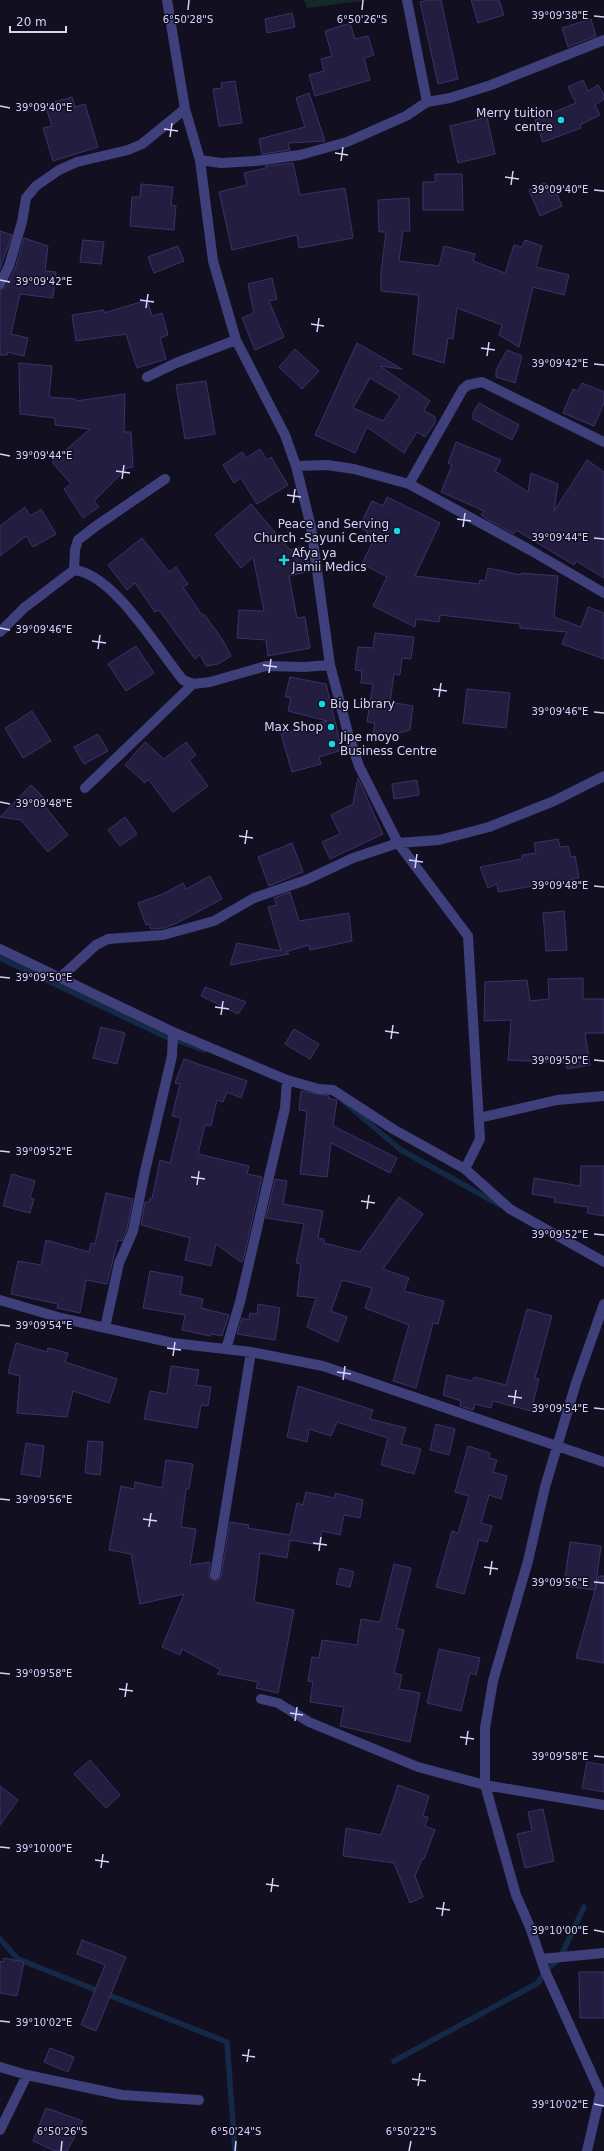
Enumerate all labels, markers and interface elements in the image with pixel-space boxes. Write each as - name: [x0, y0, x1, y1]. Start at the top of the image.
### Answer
- scale bar: [10, 8, 66, 34]
- text: 39°09'38"E: [532, 10, 588, 21]
- text: 6°50'28"S: [163, 14, 213, 25]
- text: 6°50'26"S: [337, 14, 387, 25]
- text: 20 m: [16, 15, 47, 29]
- text: 39°09'40"E: [16, 102, 72, 113]
- place label: Merry tuition centre: [476, 106, 553, 134]
- marker: Merry tuition centre: [556, 115, 566, 125]
- text: 39°09'40"E: [532, 184, 588, 195]
- text: 39°09'42"E: [16, 276, 72, 287]
- text: 39°09'42"E: [532, 358, 588, 369]
- text: 39°09'44"E: [16, 450, 72, 461]
- place label: Peace and Serving Church -Sayuni Center: [254, 517, 389, 545]
- marker: Peace and Serving Church -Sayuni Center: [392, 526, 402, 536]
- text: 39°09'44"E: [532, 532, 588, 543]
- place label: Afya ya Jamii Medics: [291, 546, 367, 574]
- marker: Afya ya Jamii Medics: [279, 555, 289, 565]
- text: 39°09'46"E: [16, 624, 72, 635]
- place label: Big Library: [330, 697, 395, 711]
- marker: Big Library: [317, 699, 327, 709]
- text: 39°09'46"E: [532, 706, 588, 717]
- place label: Max Shop: [264, 720, 323, 734]
- marker: Max Shop: [326, 722, 336, 732]
- place label: Jipe moyo Business Centre: [339, 730, 437, 758]
- marker: Jipe moyo Business Centre: [327, 739, 337, 749]
- text: 39°09'48"E: [16, 798, 72, 809]
- text: 39°09'48"E: [532, 880, 588, 891]
- text: 39°09'50"E: [16, 972, 72, 983]
- text: 39°09'50"E: [532, 1055, 588, 1066]
- text: 39°09'52"E: [16, 1146, 72, 1157]
- text: 39°09'52"E: [532, 1229, 588, 1240]
- text: 39°09'54"E: [16, 1320, 72, 1331]
- text: 39°09'54"E: [532, 1403, 588, 1414]
- text: 39°09'56"E: [16, 1494, 72, 1505]
- text: 39°09'56"E: [532, 1577, 588, 1588]
- text: 39°09'58"E: [16, 1668, 72, 1679]
- text: 39°09'58"E: [532, 1751, 588, 1762]
- text: 39°10'00"E: [16, 1843, 72, 1854]
- text: 39°10'00"E: [532, 1925, 588, 1936]
- text: 39°10'02"E: [16, 2017, 72, 2028]
- text: 39°10'02"E: [532, 2099, 588, 2110]
- text: 6°50'26"S: [37, 2126, 87, 2137]
- text: 6°50'24"S: [211, 2126, 261, 2137]
- text: 6°50'22"S: [386, 2126, 436, 2137]

